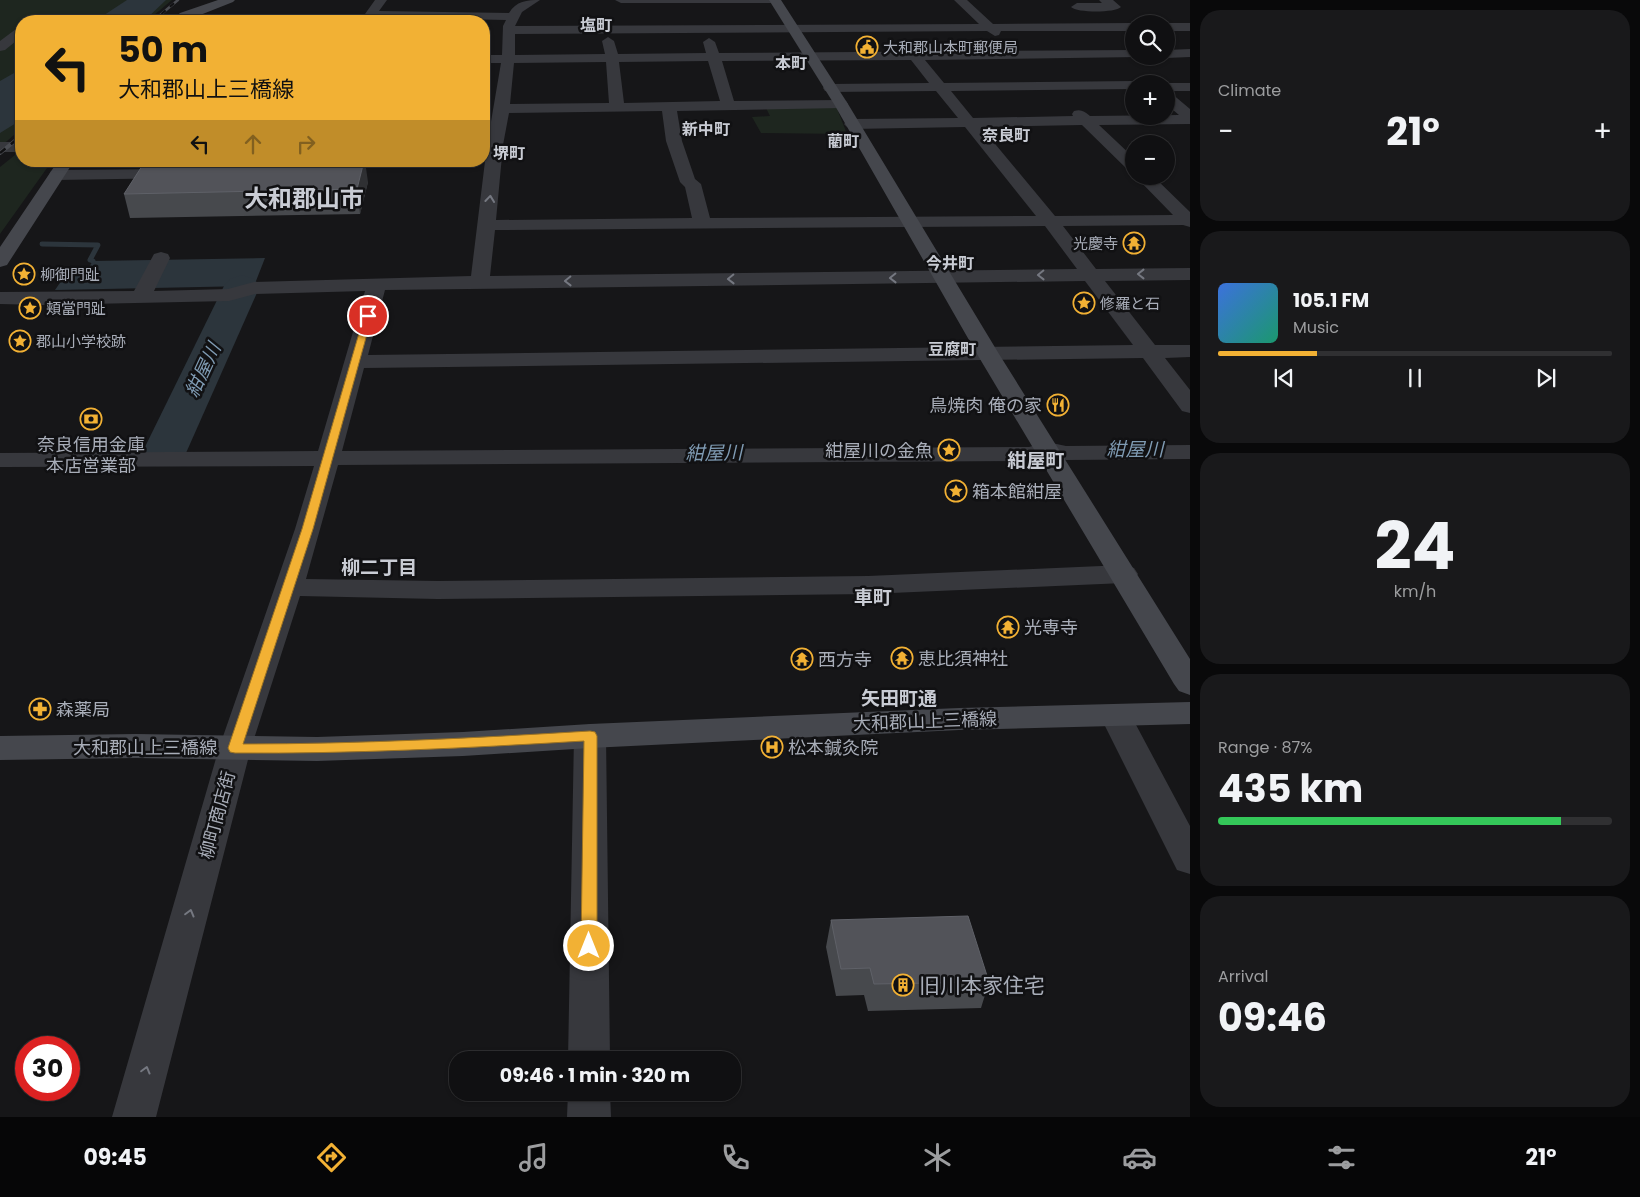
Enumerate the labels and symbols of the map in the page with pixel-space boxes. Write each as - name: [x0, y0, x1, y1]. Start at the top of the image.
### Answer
- district label: 塩町: [580, 14, 612, 37]
- public building icon: 大和郡山本町郵便局: [855, 35, 879, 59]
- place label: 大和郡山本町郵便局: [883, 37, 1018, 58]
- district label: 本町: [775, 52, 807, 75]
- district label: 新中町: [682, 118, 730, 141]
- district label: 奈良町: [982, 124, 1030, 147]
- district label: 藺町: [827, 130, 859, 153]
- district label: 堺町: [493, 142, 525, 165]
- district label: 大和郡山市: [244, 182, 364, 215]
- one-way arrow: [484, 195, 495, 203]
- temple icon: 光慶寺: [1122, 231, 1146, 255]
- place label: 光慶寺: [1073, 233, 1118, 254]
- district label: 今井町: [926, 252, 974, 275]
- place icon: 柳御門趾: [12, 262, 36, 286]
- place label: 柳御門趾: [40, 264, 100, 285]
- one-way arrow: [1137, 269, 1145, 279]
- one-way arrow: [1037, 270, 1045, 280]
- one-way arrow: [889, 273, 897, 283]
- one-way arrow: [727, 274, 735, 285]
- one-way arrow: [564, 276, 572, 286]
- place icon: 修羅と石: [1072, 291, 1096, 315]
- place label: 修羅と石: [1100, 293, 1160, 314]
- pin: [347, 295, 389, 337]
- place icon: 頬當門趾: [18, 296, 42, 320]
- place label: 頬當門趾: [46, 298, 106, 319]
- place icon: 郡山小学校跡: [8, 329, 32, 353]
- place label: 郡山小学校跡: [36, 331, 126, 352]
- water label: 紺屋川: [179, 337, 228, 402]
- district label: 豆腐町: [928, 338, 976, 361]
- place label: 鳥焼肉 俺の家: [929, 393, 1042, 418]
- restaurant icon: 鳥焼肉 俺の家: [1046, 393, 1070, 417]
- bank icon: 奈良信用金庫 本店営業部: [79, 407, 103, 431]
- place label: 奈良信用金庫 本店営業部: [37, 432, 145, 478]
- water label: 紺屋川: [1106, 436, 1165, 463]
- place label: 紺屋川の金魚: [825, 438, 933, 463]
- place icon: 紺屋川の金魚: [937, 438, 961, 462]
- water label: 紺屋川: [685, 439, 745, 467]
- district label: 紺屋町: [1007, 447, 1065, 474]
- place icon: 箱本館紺屋: [944, 479, 968, 503]
- place label: 箱本館紺屋: [972, 479, 1062, 504]
- district label: 柳二丁目: [341, 554, 417, 581]
- district label: 車町: [854, 584, 892, 611]
- temple icon: 光専寺: [996, 615, 1020, 639]
- place label: 光専寺: [1024, 615, 1078, 640]
- temple icon: 恵比須神社: [890, 646, 914, 670]
- place label: 恵比須神社: [918, 646, 1008, 671]
- temple icon: 西方寺: [790, 647, 814, 671]
- place label: 西方寺: [818, 647, 872, 672]
- district label: 矢田町通: [861, 685, 937, 712]
- pharmacy icon: 森薬局: [28, 697, 52, 721]
- place label: 森薬局: [56, 697, 110, 722]
- street label: 大和郡山上三橋線: [853, 706, 997, 736]
- street label: 大和郡山上三橋線: [73, 735, 217, 760]
- hospital icon: 松本鍼灸院: [760, 735, 784, 759]
- place label: 松本鍼灸院: [788, 735, 878, 760]
- street label: 柳町商店街: [193, 768, 241, 862]
- one-way arrow: [184, 910, 194, 918]
- position arrow: [562, 919, 614, 971]
- place label: 旧川本家住宅: [919, 971, 1045, 1000]
- building icon: 旧川本家住宅: [891, 973, 915, 997]
- speed limit sign: 30: [15, 1036, 80, 1101]
- one-way arrow: [141, 1066, 151, 1075]

